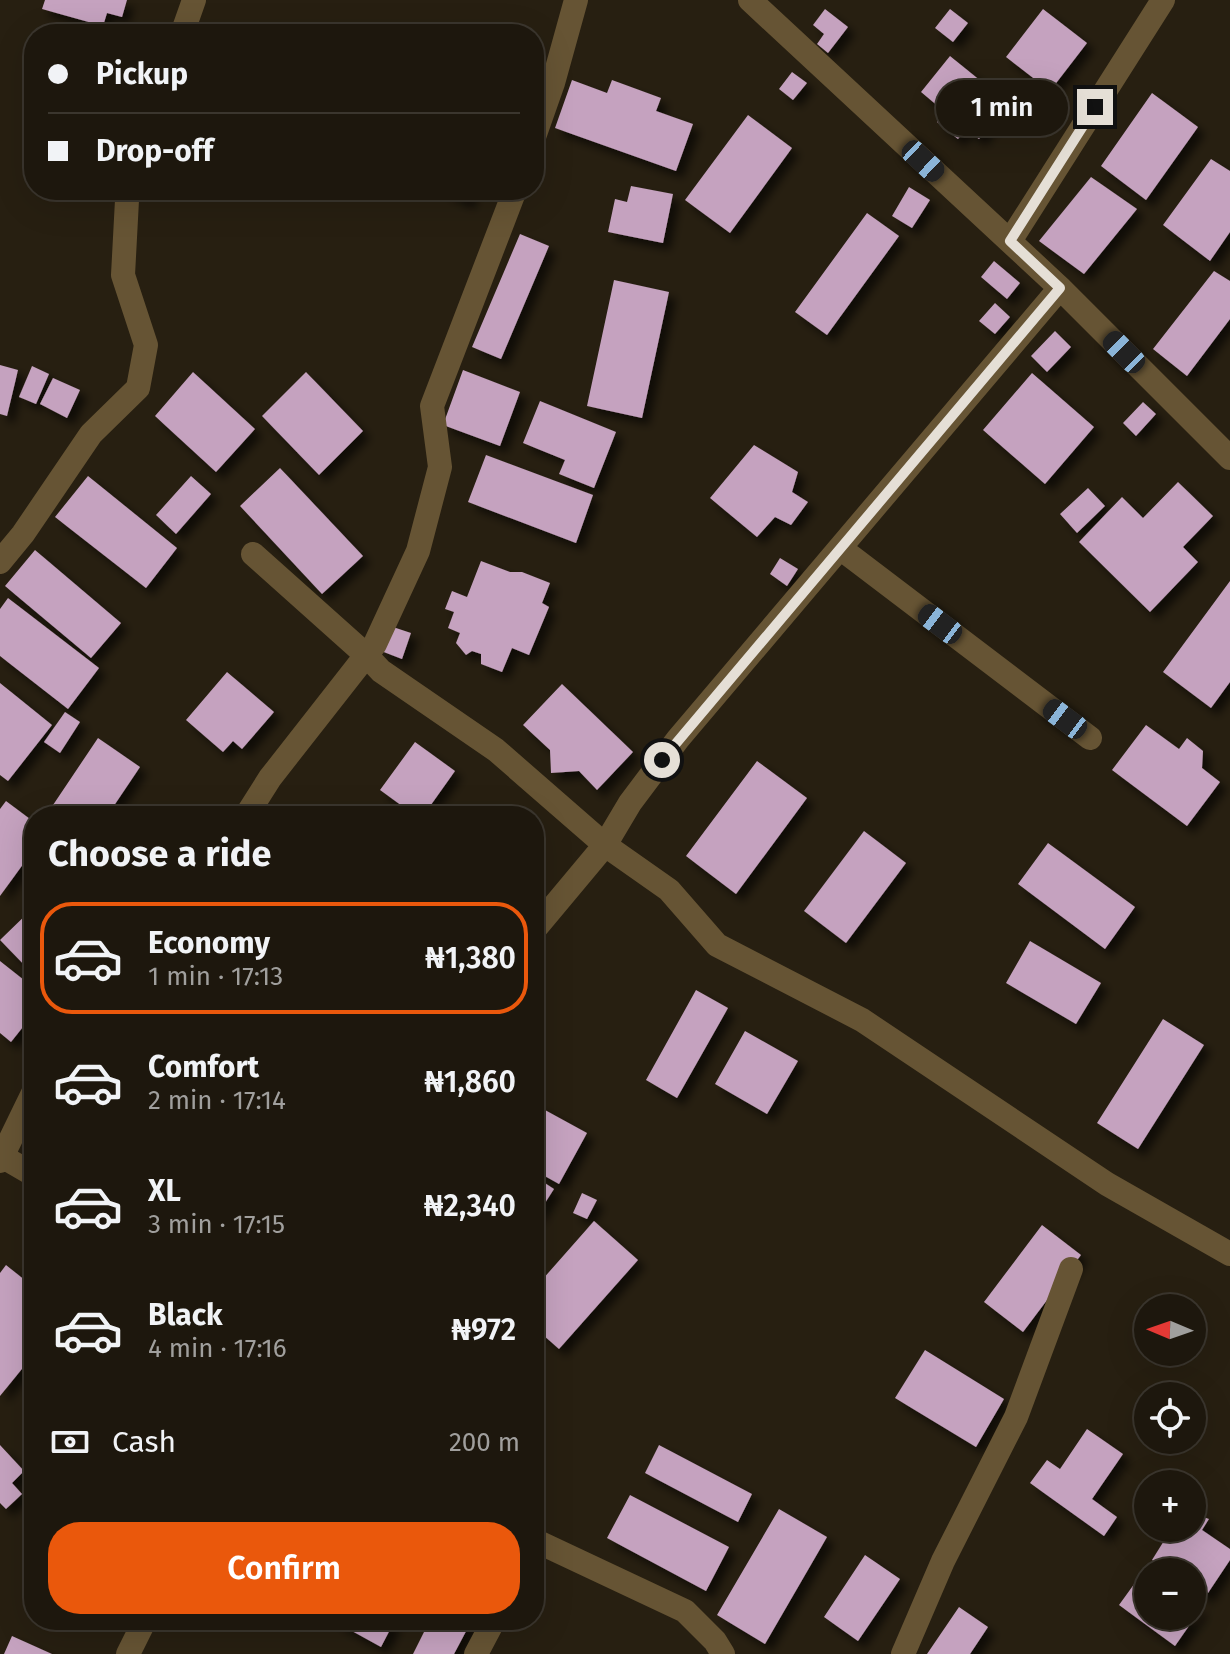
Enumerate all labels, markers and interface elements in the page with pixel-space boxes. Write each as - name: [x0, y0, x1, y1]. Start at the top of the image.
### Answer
- text: Pickup: [96, 56, 188, 92]
- callout: 1 min: [935, 79, 1067, 135]
- route end: [1077, 89, 1113, 125]
- text: 1 min: [971, 92, 1033, 123]
- text: Drop-off: [96, 133, 213, 169]
- car: [897, 136, 949, 186]
- car: [1099, 327, 1149, 377]
- car: [914, 600, 966, 648]
- car: [1039, 695, 1091, 743]
- route start: [644, 742, 680, 778]
- text: Choose a ride: [48, 832, 271, 876]
- icon: car: [52, 922, 124, 994]
- text: Economy: [148, 925, 270, 961]
- text: ₦1,380: [425, 940, 516, 976]
- text: 1 min · 17:13: [148, 961, 283, 992]
- icon: car: [52, 1046, 124, 1118]
- text: Comfort: [148, 1049, 259, 1085]
- text: ₦1,860: [424, 1064, 516, 1100]
- text: 2 min · 17:14: [148, 1085, 286, 1116]
- icon: car: [52, 1170, 124, 1242]
- text: XL: [148, 1173, 181, 1209]
- text: ₦2,340: [424, 1188, 516, 1224]
- text: 3 min · 17:15: [148, 1209, 285, 1240]
- icon: car: [52, 1294, 124, 1366]
- north arrow: [1134, 1294, 1206, 1366]
- map controls: [1134, 1294, 1206, 1630]
- text: Black: [148, 1297, 223, 1333]
- text: ₦972: [451, 1312, 516, 1348]
- text: 4 min · 17:16: [148, 1333, 287, 1364]
- button: locate: [1134, 1382, 1206, 1454]
- icon: cash: [48, 1420, 92, 1464]
- text: Cash: [112, 1424, 176, 1460]
- text: 200 m: [449, 1427, 520, 1458]
- button: +: [1134, 1470, 1206, 1542]
- button: Confirm: [48, 1522, 520, 1614]
- button: −: [1134, 1558, 1206, 1630]

